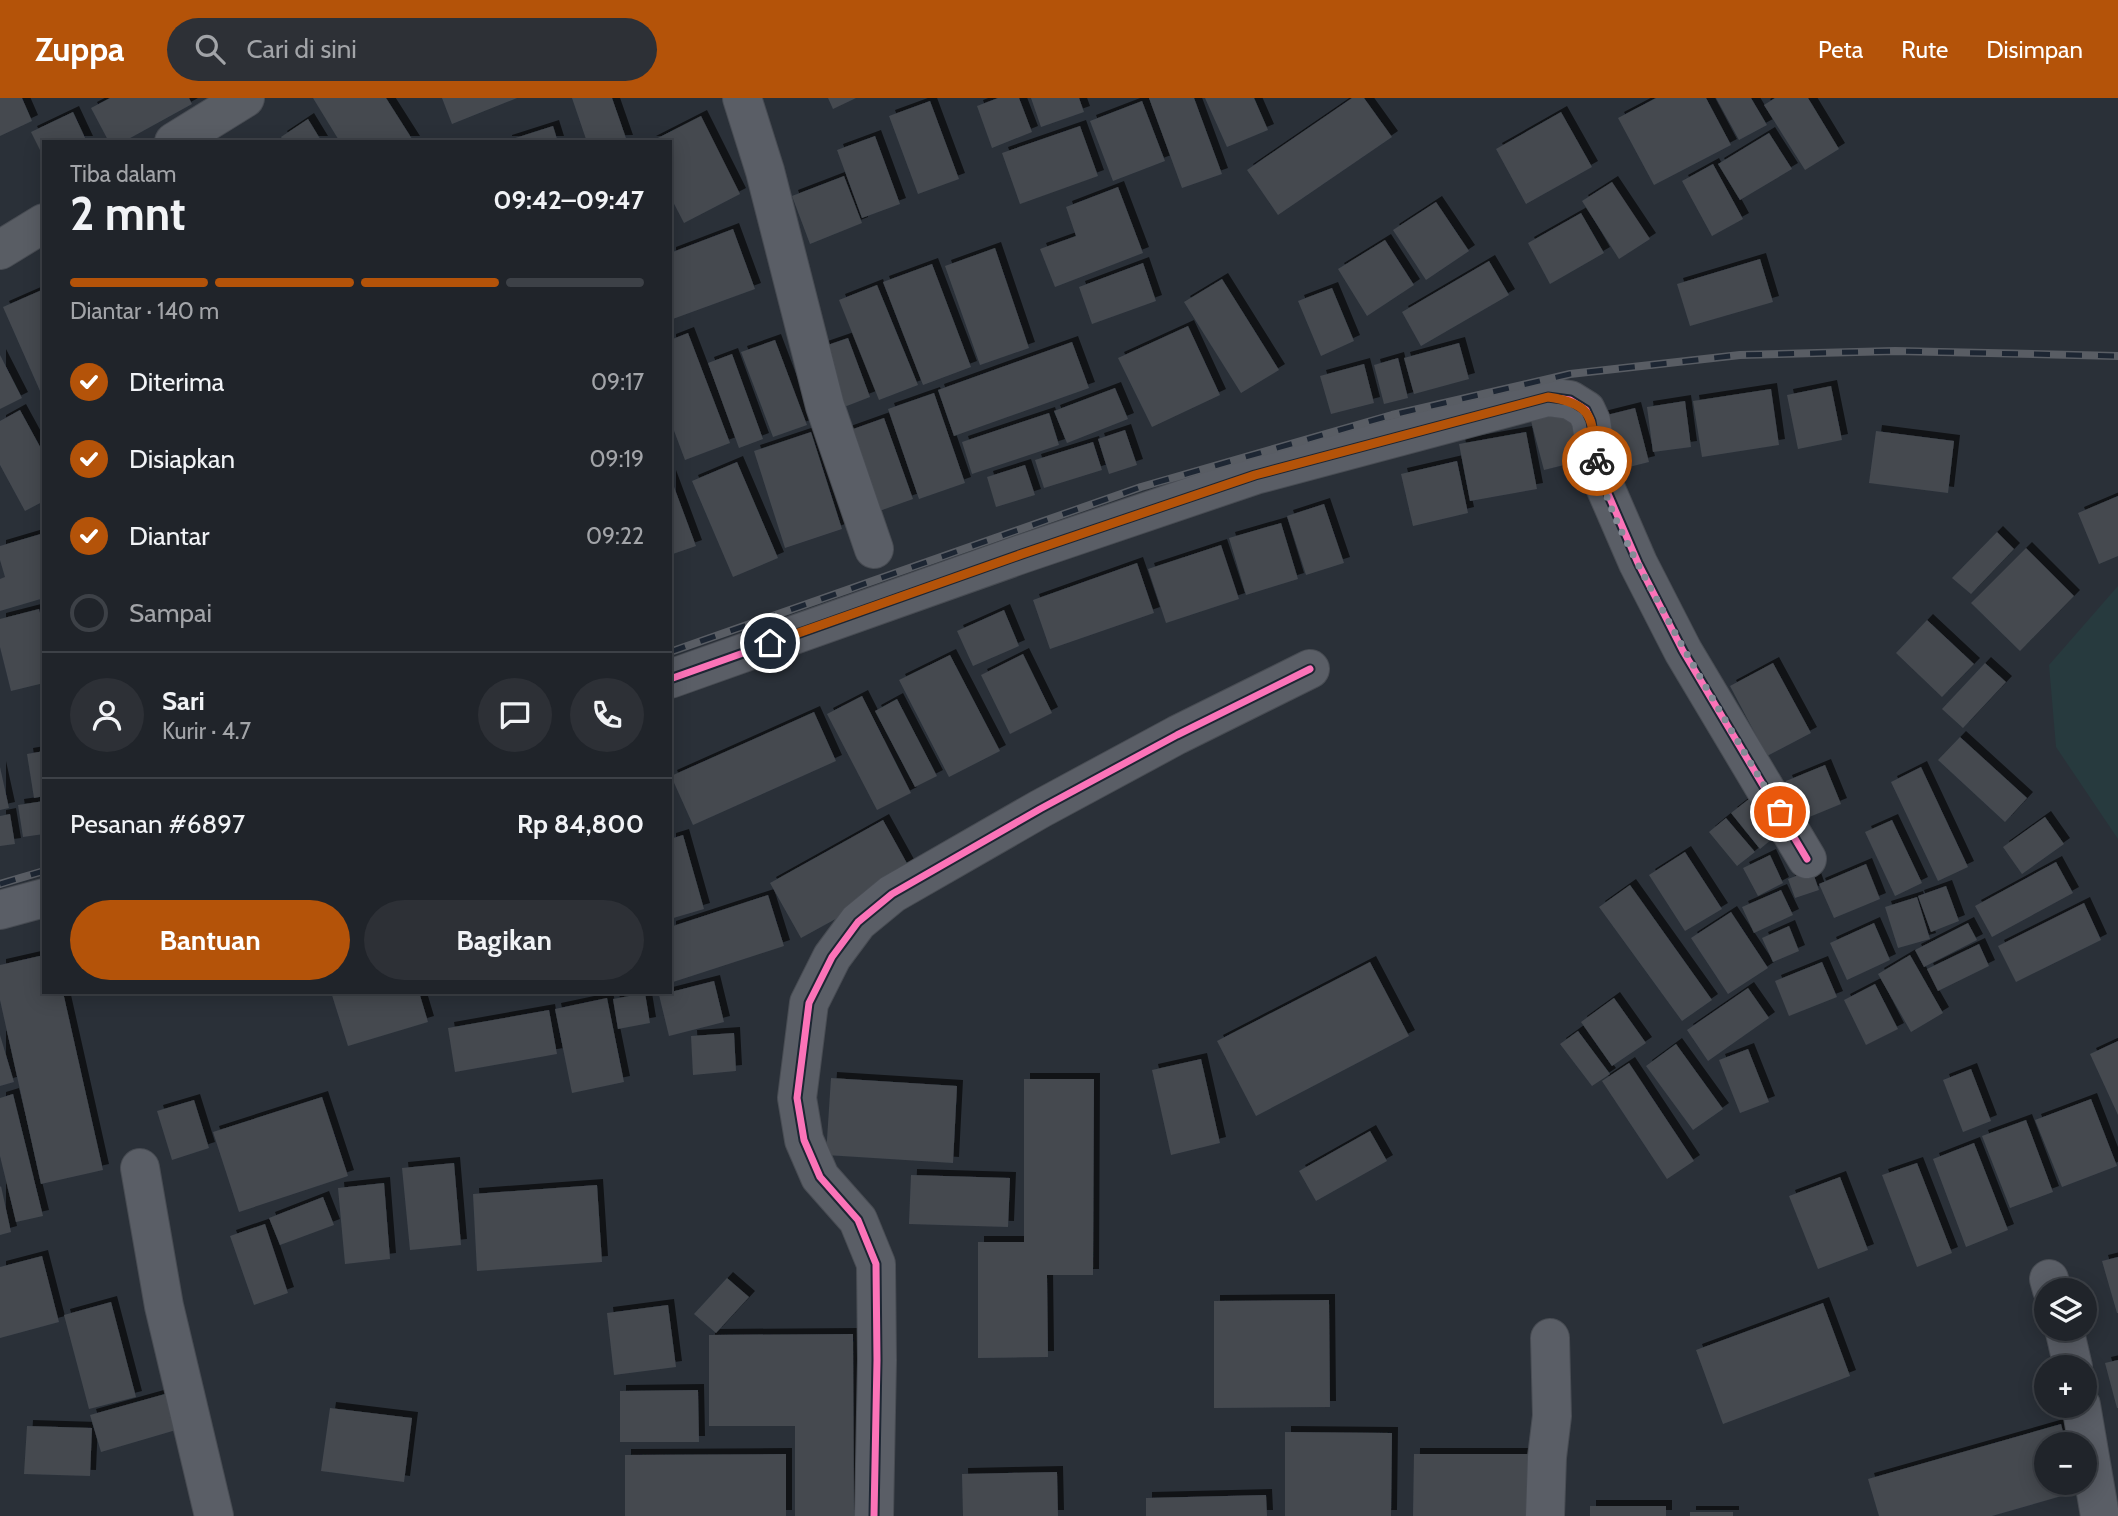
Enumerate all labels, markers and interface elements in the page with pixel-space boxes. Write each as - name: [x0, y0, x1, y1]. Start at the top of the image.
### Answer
- search box: [167, 18, 657, 81]
- text: Zuppa: [35, 29, 125, 69]
- icon: search: [191, 30, 229, 68]
- text: Cari di sini: [247, 33, 357, 65]
- text: Peta: [1818, 35, 1863, 64]
- text: Rute: [1901, 35, 1948, 64]
- text: Disimpan: [1986, 35, 2083, 64]
- text: Tiba dalam: [70, 160, 176, 188]
- text: 09:42–09:47: [493, 184, 644, 216]
- text: 2 mnt: [70, 186, 186, 242]
- text: Diantar · 140 m: [70, 297, 219, 325]
- icon: check: [70, 363, 108, 401]
- text: Diterima: [129, 366, 224, 398]
- text: 09:17: [591, 368, 644, 396]
- courier: [1562, 426, 1632, 496]
- icon: check: [70, 440, 108, 478]
- icon: bike: [1578, 442, 1616, 480]
- text: Disiapkan: [129, 443, 235, 475]
- text: 09:19: [590, 445, 644, 473]
- icon: check: [70, 517, 108, 555]
- text: Diantar: [129, 520, 210, 552]
- text: 09:22: [586, 522, 644, 550]
- text: Sampai: [129, 597, 212, 629]
- pin: [740, 613, 800, 673]
- icon: home: [751, 624, 789, 662]
- button: person: [70, 678, 144, 752]
- button: chat: [478, 678, 552, 752]
- button: phone: [570, 678, 644, 752]
- text: Sari: [162, 685, 205, 717]
- text: Kurir · 4.7: [162, 717, 251, 745]
- pin: [1750, 782, 1810, 842]
- icon: bag: [1761, 793, 1799, 831]
- text: Pesanan #6897: [70, 808, 245, 840]
- text: Rp 84,800: [517, 808, 644, 840]
- button: Bantuan: [70, 900, 350, 980]
- button: Bagikan: [364, 900, 644, 980]
- map controls: [2034, 1278, 2097, 1495]
- button: layers: [2034, 1278, 2097, 1341]
- button: +: [2034, 1355, 2097, 1418]
- button: −: [2034, 1432, 2097, 1495]

